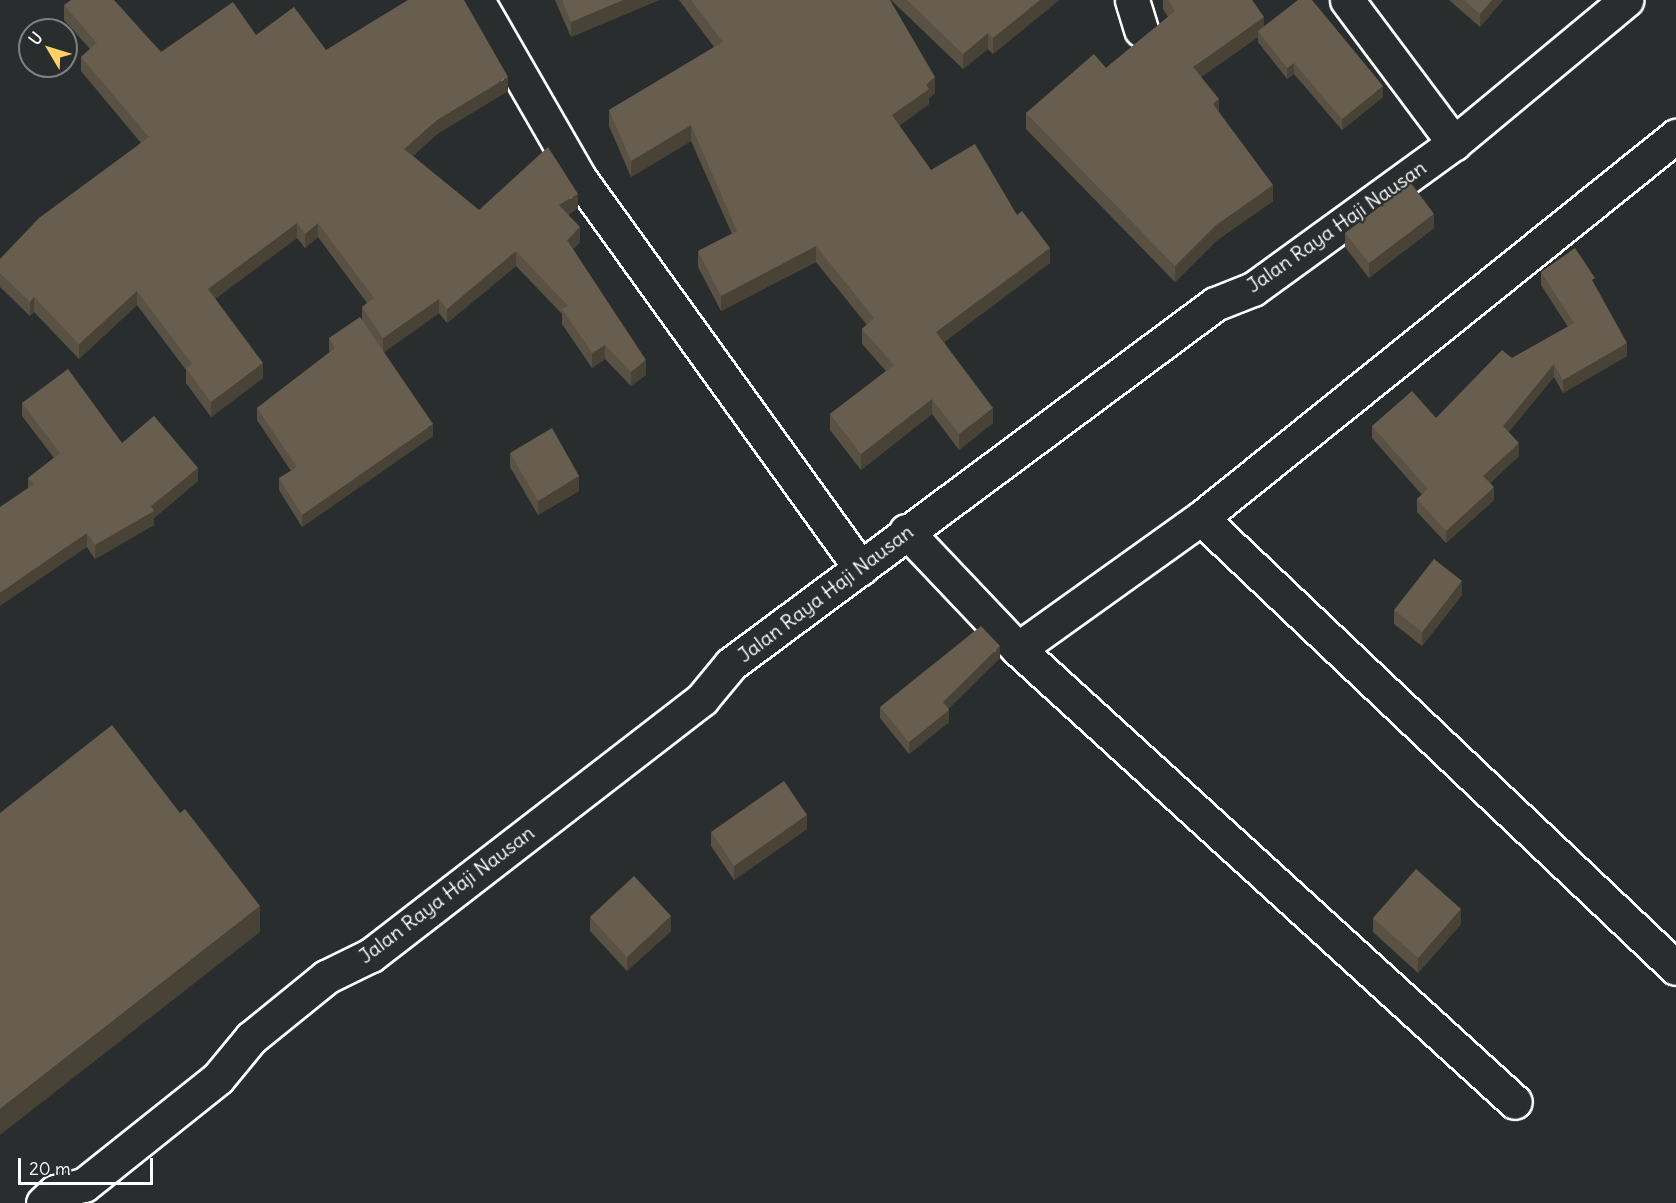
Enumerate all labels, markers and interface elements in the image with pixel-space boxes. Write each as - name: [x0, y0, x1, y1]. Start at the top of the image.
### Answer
- north arrow: [18, 18, 78, 78]
- text: U: [24, 28, 47, 49]
- street label: Jalan Raya Haji Nausan: [1242, 155, 1430, 297]
- street label: Jalan Raya Haji Nausan: [733, 519, 917, 667]
- street label: Jalan Raya Haji Nausan: [354, 820, 538, 968]
- scale bar: [21, 1146, 156, 1184]
- text: 20 m: [29, 1157, 71, 1180]

